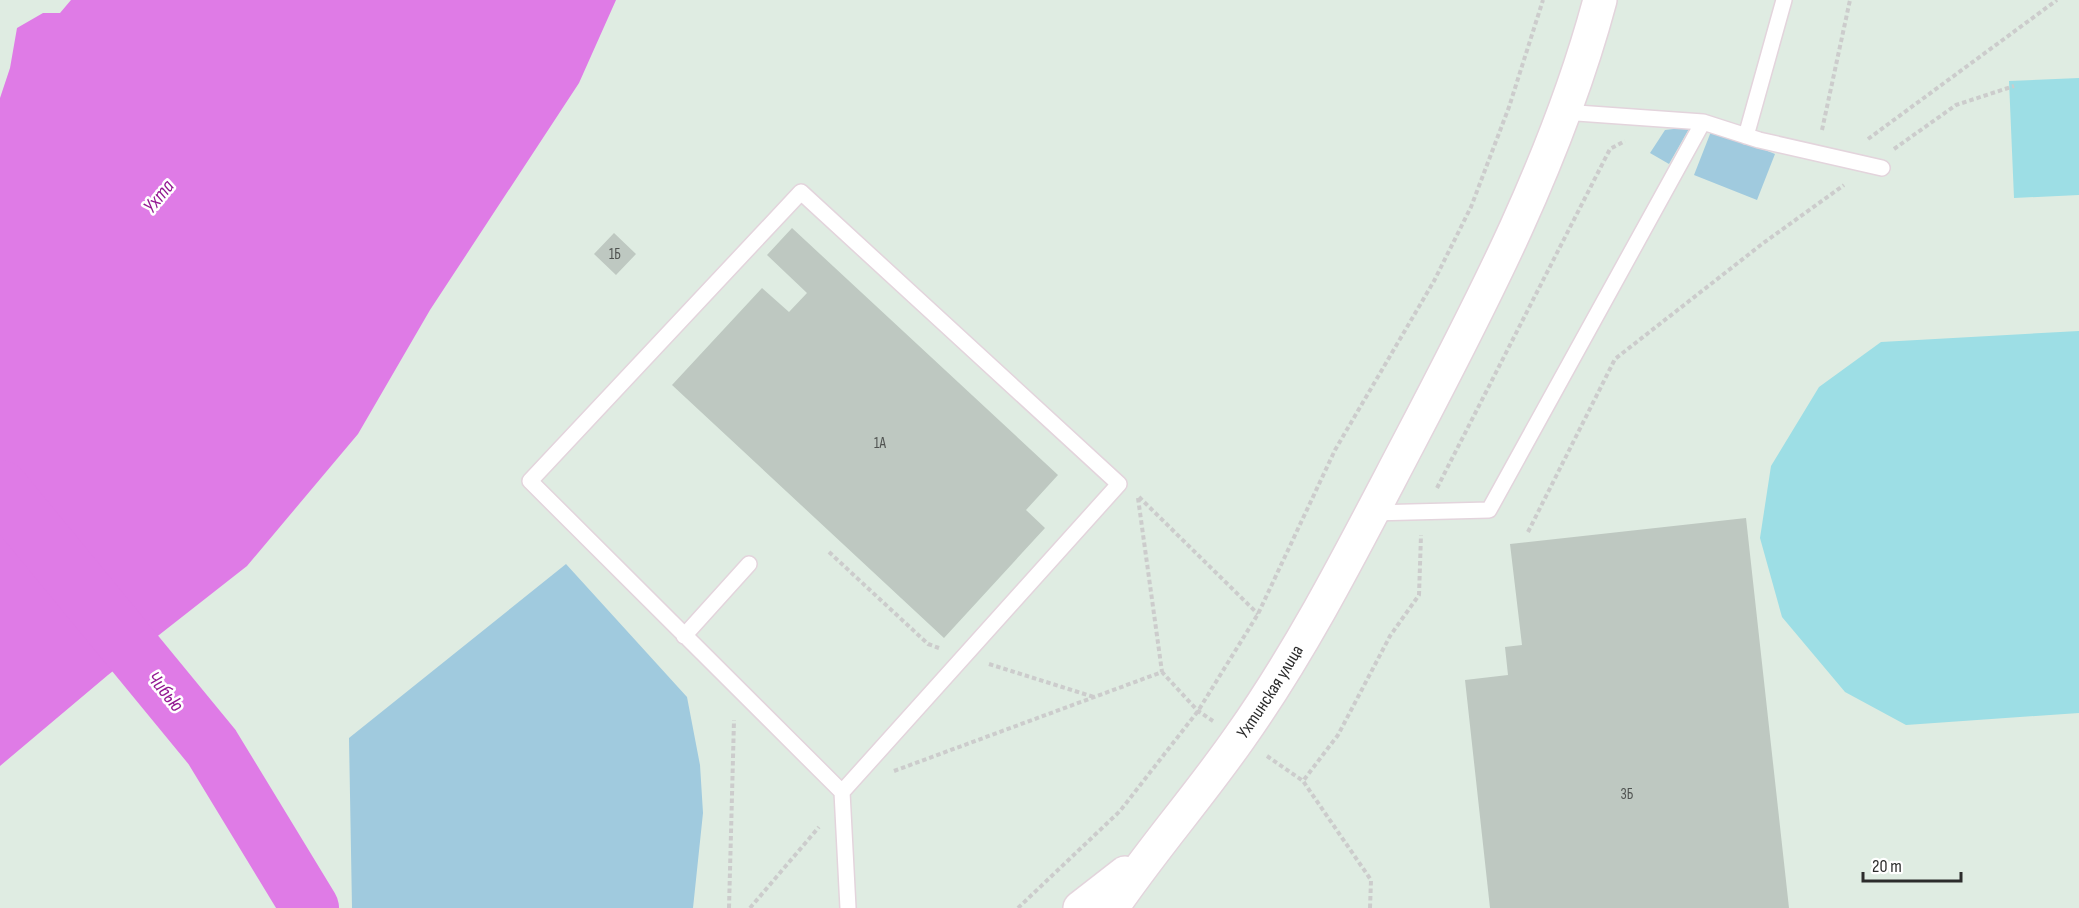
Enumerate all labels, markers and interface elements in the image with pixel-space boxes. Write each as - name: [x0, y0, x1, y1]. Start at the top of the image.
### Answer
- water label: Ухта: [138, 175, 179, 218]
- house number: 1Б: [609, 245, 621, 264]
- house number: 1А: [874, 434, 887, 453]
- street label: Ухтинская улица: [1232, 641, 1308, 742]
- water label: Чибью: [142, 667, 189, 717]
- house number: 3Б: [1621, 785, 1634, 804]
- scale bar: [1863, 845, 1960, 883]
- text: 20 m: [1872, 856, 1902, 877]

